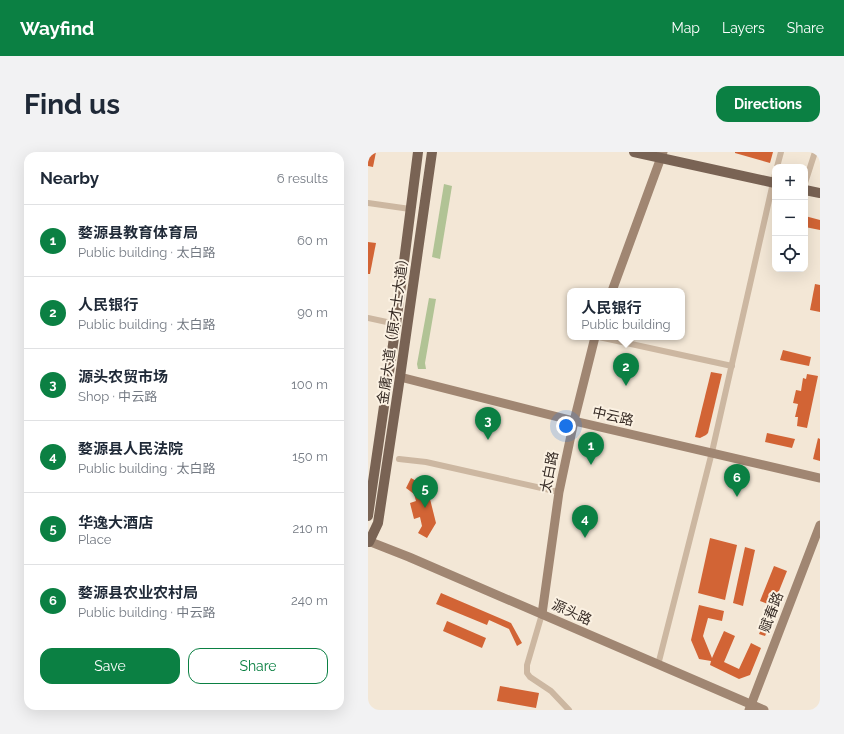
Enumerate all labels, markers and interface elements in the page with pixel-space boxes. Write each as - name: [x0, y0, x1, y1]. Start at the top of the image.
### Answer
- text: Wayfind: [20, 17, 94, 39]
- text: Map: [672, 20, 700, 36]
- text: Layers: [722, 20, 765, 36]
- text: Share: [787, 20, 824, 36]
- button: Directions: [716, 86, 820, 122]
- text: Find us: [24, 88, 120, 121]
- map controls: [772, 164, 808, 272]
- button: +: [772, 164, 808, 200]
- text: Nearby: [40, 168, 99, 188]
- text: 6 results: [277, 171, 328, 186]
- button: −: [772, 200, 808, 236]
- text: 婺源县教育体育局: [78, 224, 198, 242]
- text: 1: [50, 233, 56, 248]
- text: 60 m: [297, 233, 328, 248]
- button: locate: [772, 236, 808, 272]
- text: Public building · 太白路: [78, 245, 215, 260]
- street label: 金庸大道（原才士大道）: [374, 251, 412, 405]
- popup: [567, 288, 685, 340]
- text: 人民银行: [78, 296, 138, 314]
- text: 人民银行: [581, 299, 641, 317]
- text: 2: [49, 305, 57, 320]
- text: 90 m: [297, 305, 328, 320]
- text: Public building · 太白路: [78, 317, 215, 332]
- text: Public building: [581, 317, 671, 332]
- pin: 2: [613, 353, 639, 386]
- text: 源头农贸市场: [78, 368, 168, 386]
- text: 3: [49, 377, 57, 392]
- text: 100 m: [291, 377, 328, 392]
- text: Shop · 中云路: [78, 389, 157, 404]
- street label: 中云路: [591, 403, 635, 429]
- pin: 3: [475, 407, 501, 440]
- your location: [556, 416, 576, 436]
- pin: 1: [578, 432, 604, 465]
- text: 婺源县人民法院: [78, 440, 183, 458]
- text: 4: [49, 449, 57, 464]
- text: 150 m: [292, 449, 328, 464]
- street label: 太白路: [537, 450, 561, 494]
- text: Public building · 太白路: [78, 461, 215, 476]
- pin: 6: [724, 464, 750, 497]
- pin: 5: [412, 475, 438, 508]
- pin: 4: [572, 505, 598, 538]
- text: 华逸大酒店: [78, 514, 153, 532]
- text: 5: [49, 521, 57, 536]
- text: 210 m: [292, 521, 328, 536]
- text: Place: [78, 532, 111, 547]
- text: 婺源县农业农村局: [78, 584, 198, 602]
- street label: 赋春路: [756, 590, 786, 634]
- text: 6: [49, 593, 57, 608]
- text: 240 m: [291, 593, 328, 608]
- street label: 源头路: [550, 596, 594, 628]
- text: Public building · 中云路: [78, 605, 215, 620]
- button: Save: [40, 648, 180, 684]
- button: Share: [188, 648, 328, 684]

